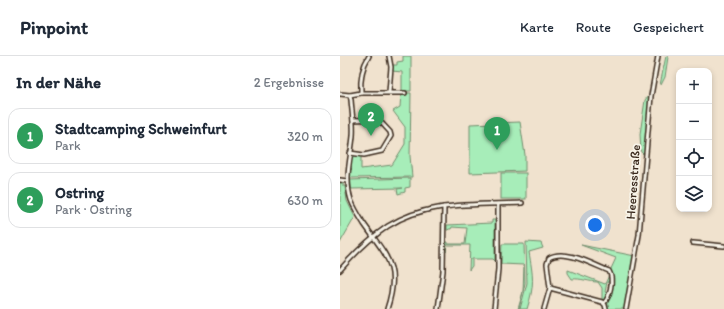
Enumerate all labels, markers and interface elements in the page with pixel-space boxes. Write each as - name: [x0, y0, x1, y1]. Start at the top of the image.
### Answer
- text: Pinpoint: [20, 16, 88, 39]
- text: Karte: [520, 19, 554, 36]
- text: Route: [576, 19, 611, 36]
- text: Gespeichert: [633, 19, 704, 36]
- map controls: [676, 68, 712, 212]
- button: +: [676, 68, 712, 104]
- text: In der Nähe: [16, 72, 101, 92]
- text: 2 Ergebnisse: [254, 75, 324, 90]
- pin: 2: [358, 103, 384, 136]
- button: −: [676, 104, 712, 140]
- pin: 1: [484, 117, 510, 150]
- text: Stadtcamping Schweinfurt: [55, 120, 227, 138]
- text: 1: [27, 129, 33, 144]
- text: 320 m: [287, 129, 323, 144]
- text: Park: [55, 138, 81, 153]
- button: locate: [676, 140, 712, 176]
- street label: Heeresstraße: [623, 144, 643, 220]
- button: layers: [676, 176, 712, 212]
- text: Ostring: [55, 184, 104, 202]
- text: 2: [27, 193, 33, 208]
- text: 630 m: [287, 193, 323, 208]
- text: Park · Ostring: [55, 202, 132, 217]
- your location: [585, 215, 605, 235]

